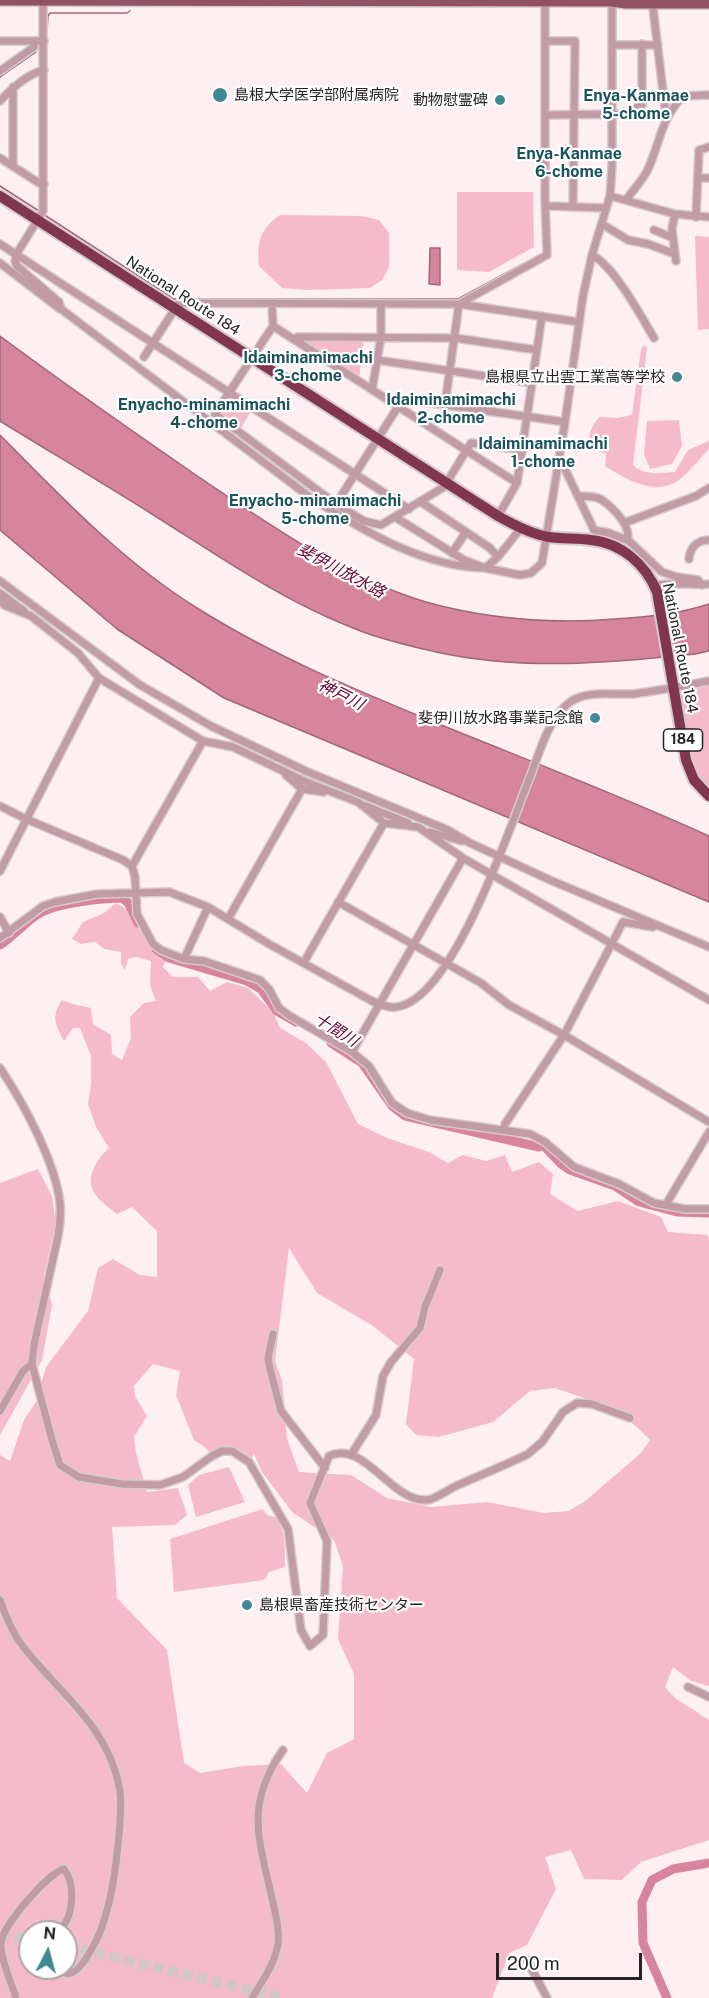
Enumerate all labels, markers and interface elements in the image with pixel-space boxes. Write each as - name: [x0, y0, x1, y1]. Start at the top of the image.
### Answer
- marker: 島根大学医学部附属病院: [211, 86, 229, 104]
- place label: 島根大学医学部附属病院: [234, 86, 399, 104]
- district label: Enya-Kanmae 5-chome: [583, 86, 689, 124]
- place label: 動物慰霊碑: [413, 91, 488, 109]
- marker: 動物慰霊碑: [493, 93, 507, 107]
- district label: Enya-Kanmae 6-chome: [516, 144, 622, 182]
- street label: National Route 184: [123, 252, 243, 340]
- district label: Idaiminamimachi 3-chome: [243, 348, 373, 386]
- place label: 島根県立出雲工業高等学校: [485, 368, 665, 386]
- marker: 島根県立出雲工業高等学校: [670, 370, 684, 384]
- district label: Idaiminamimachi 2-chome: [386, 390, 516, 428]
- district label: Enyacho-minamimachi 4-chome: [118, 395, 290, 433]
- district label: Idaiminamimachi 1-chome: [478, 434, 608, 472]
- district label: Enyacho-minamimachi 5-chome: [229, 491, 401, 529]
- water label: 斐伊川放水路: [294, 540, 388, 602]
- street label: National Route 184: [659, 581, 701, 715]
- water label: 神戸川: [315, 676, 367, 714]
- place label: 斐伊川放水路事業記念館: [418, 709, 583, 727]
- marker: 斐伊川放水路事業記念館: [588, 711, 602, 725]
- road number: 184: [664, 729, 702, 751]
- water label: 十間川: [311, 1009, 361, 1051]
- place label: 島根県畜産技術センター: [259, 1596, 424, 1614]
- marker: 島根県畜産技術センター: [240, 1598, 254, 1612]
- north arrow: [18, 1920, 78, 1980]
- text: N: [43, 1923, 57, 1944]
- scale bar: [499, 1941, 644, 1979]
- text: 200 m: [507, 1953, 560, 1974]

